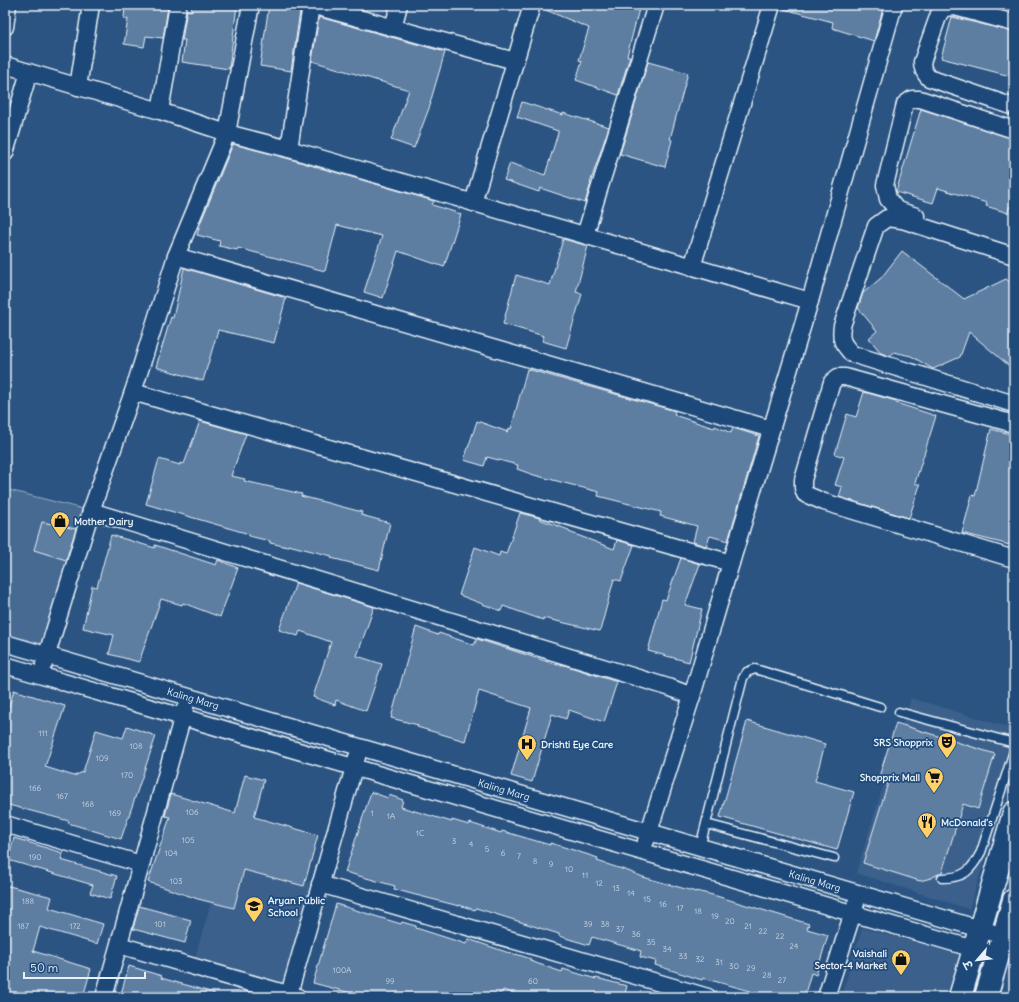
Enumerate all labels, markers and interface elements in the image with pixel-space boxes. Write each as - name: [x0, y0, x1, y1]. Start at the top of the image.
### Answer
- shop icon: Mother Dairy: [49, 510, 71, 538]
- place label: Mother Dairy: [74, 515, 134, 528]
- street label: Kaling Marg: [165, 685, 220, 712]
- house number: 111: [38, 728, 48, 738]
- theatre icon: SRS Shopprix: [936, 731, 958, 759]
- hospital icon: Drishti Eye Care: [516, 733, 538, 761]
- place label: SRS Shopprix: [874, 736, 933, 749]
- place label: Drishti Eye Care: [541, 738, 614, 751]
- house number: 108: [129, 741, 143, 751]
- house number: 109: [95, 753, 109, 763]
- supermarket icon: Shopprix Mall: [923, 766, 945, 794]
- house number: 170: [121, 770, 133, 780]
- place label: Shopprix Mall: [860, 771, 920, 784]
- street label: Kaling Marg: [476, 776, 531, 804]
- house number: 166: [29, 783, 42, 793]
- house number: 167: [56, 791, 68, 801]
- house number: 168: [82, 799, 95, 809]
- house number: 106: [185, 807, 199, 817]
- house number: 169: [109, 808, 122, 818]
- house number: 1: [370, 808, 374, 818]
- house number: 1A: [387, 811, 395, 821]
- restaurant icon: McDonald's: [916, 811, 938, 839]
- place label: McDonald's: [941, 816, 993, 829]
- house number: 1C: [416, 828, 424, 838]
- house number: 105: [181, 835, 195, 845]
- house number: 3: [452, 836, 457, 846]
- house number: 4: [469, 839, 474, 849]
- house number: 5: [485, 844, 490, 854]
- house number: 104: [164, 848, 178, 858]
- house number: 6: [501, 848, 506, 858]
- house number: 7: [517, 851, 521, 861]
- house number: 190: [28, 852, 42, 862]
- house number: 8: [533, 856, 538, 866]
- house number: 9: [549, 859, 554, 869]
- house number: 10: [565, 864, 573, 874]
- street label: Kaling Marg: [787, 867, 842, 895]
- house number: 11: [582, 870, 588, 880]
- house number: 103: [170, 876, 183, 886]
- house number: 12: [595, 878, 603, 888]
- house number: 13: [612, 883, 620, 893]
- house number: 14: [627, 888, 635, 898]
- place label: Aryan Public School: [268, 894, 325, 919]
- house number: 15: [643, 894, 651, 904]
- school or university icon: Aryan Public School: [243, 895, 265, 923]
- house number: 188: [22, 896, 35, 906]
- house number: 16: [659, 899, 667, 909]
- house number: 17: [676, 903, 684, 913]
- house number: 18: [694, 906, 702, 916]
- house number: 19: [711, 911, 719, 921]
- house number: 20: [725, 916, 735, 926]
- house number: 101: [154, 919, 166, 929]
- house number: 39: [583, 919, 593, 929]
- house number: 38: [600, 919, 610, 929]
- house number: 187: [17, 921, 29, 931]
- house number: 172: [69, 921, 81, 931]
- house number: 21: [744, 921, 752, 931]
- house number: 37: [616, 924, 624, 934]
- house number: 22: [759, 926, 768, 936]
- house number: 36: [631, 929, 641, 939]
- house number: 22: [776, 931, 785, 941]
- house number: 35: [646, 937, 656, 947]
- north arrow: [957, 940, 997, 980]
- house number: 24: [790, 941, 799, 951]
- house number: 34: [662, 944, 672, 954]
- place label: Vaishali Sector-4 Market: [814, 947, 888, 972]
- shop icon: Vaishali Sector-4 Market: [890, 948, 912, 976]
- house number: 33: [678, 951, 688, 961]
- scale bar: [24, 954, 145, 980]
- house number: 32: [696, 954, 705, 964]
- house number: 31: [715, 957, 723, 967]
- text: उ: [959, 957, 977, 972]
- text: 50 m: [30, 960, 59, 975]
- house number: 30: [729, 961, 739, 971]
- house number: 29: [747, 963, 756, 973]
- house number: 100A: [333, 965, 351, 975]
- house number: 28: [763, 970, 772, 980]
- house number: 27: [778, 975, 786, 985]
- house number: 99: [385, 976, 395, 986]
- house number: 60: [528, 976, 538, 986]

